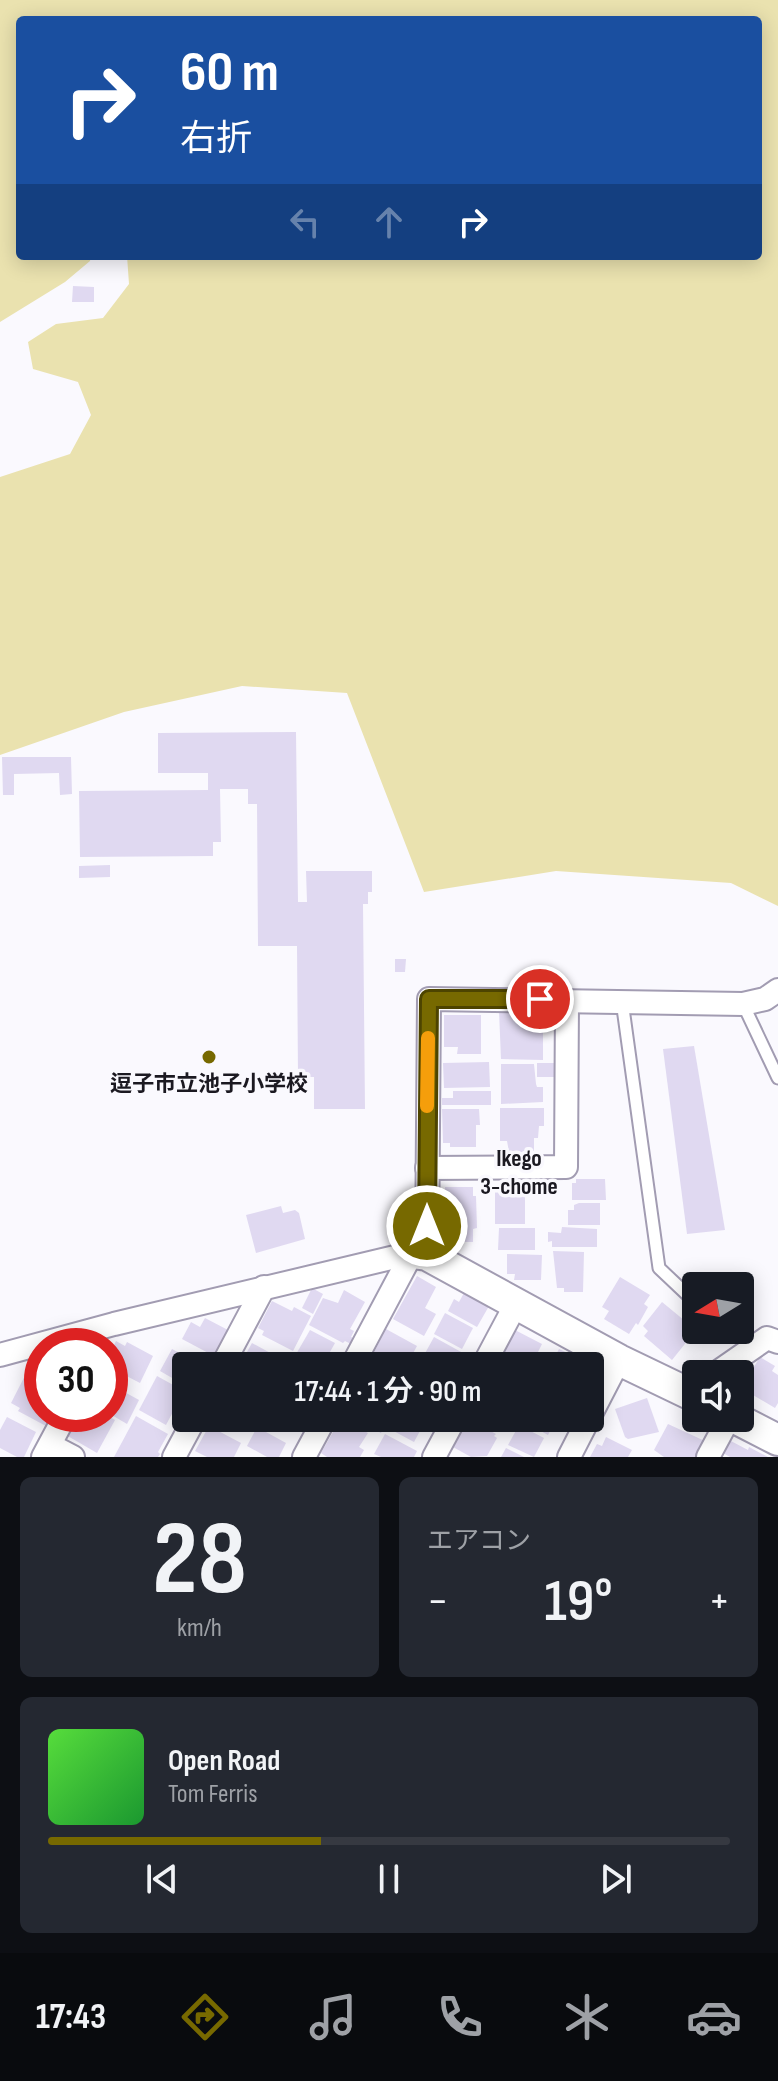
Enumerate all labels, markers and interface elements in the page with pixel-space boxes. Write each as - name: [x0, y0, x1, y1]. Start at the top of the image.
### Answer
- text: 60 m: [180, 40, 279, 107]
- icon: right: [48, 48, 152, 152]
- text: 右折: [180, 118, 252, 161]
- icon: left: [283, 200, 327, 244]
- icon: ahead: [367, 200, 411, 244]
- icon: right: [451, 200, 495, 244]
- pin: [506, 965, 574, 1033]
- icon: arrive: [518, 977, 562, 1021]
- marker: 逗子市立池子小学校: [200, 1048, 218, 1066]
- place label: 逗子市立池子小学校: [110, 1071, 308, 1098]
- district label: Ikego 3-chome: [480, 1144, 558, 1201]
- position arrow: [385, 1184, 469, 1268]
- north arrow: [682, 1272, 754, 1344]
- map controls: [682, 1272, 754, 1432]
- speed limit sign: 30: [24, 1328, 128, 1432]
- button: sound: [682, 1360, 754, 1432]
- text: 17:44 · 1 分 · 90 m: [295, 1374, 481, 1410]
- text: 28: [152, 1498, 247, 1623]
- text: エアコン: [427, 1526, 531, 1557]
- text: 19°: [544, 1566, 613, 1638]
- text: −: [427, 1575, 449, 1628]
- text: +: [708, 1575, 730, 1628]
- text: km/h: [177, 1613, 222, 1644]
- text: Open Road: [168, 1743, 280, 1779]
- text: Tom Ferris: [168, 1779, 258, 1810]
- icon: previous: [140, 1857, 184, 1901]
- icon: pause: [367, 1857, 411, 1901]
- icon: next: [594, 1857, 638, 1901]
- icon: directions: [177, 1989, 233, 2045]
- icon: music: [305, 1989, 361, 2045]
- icon: phone: [432, 1989, 488, 2045]
- icon: climate: [559, 1989, 615, 2045]
- icon: car: [686, 1989, 742, 2045]
- text: 17:43: [36, 1996, 106, 2039]

